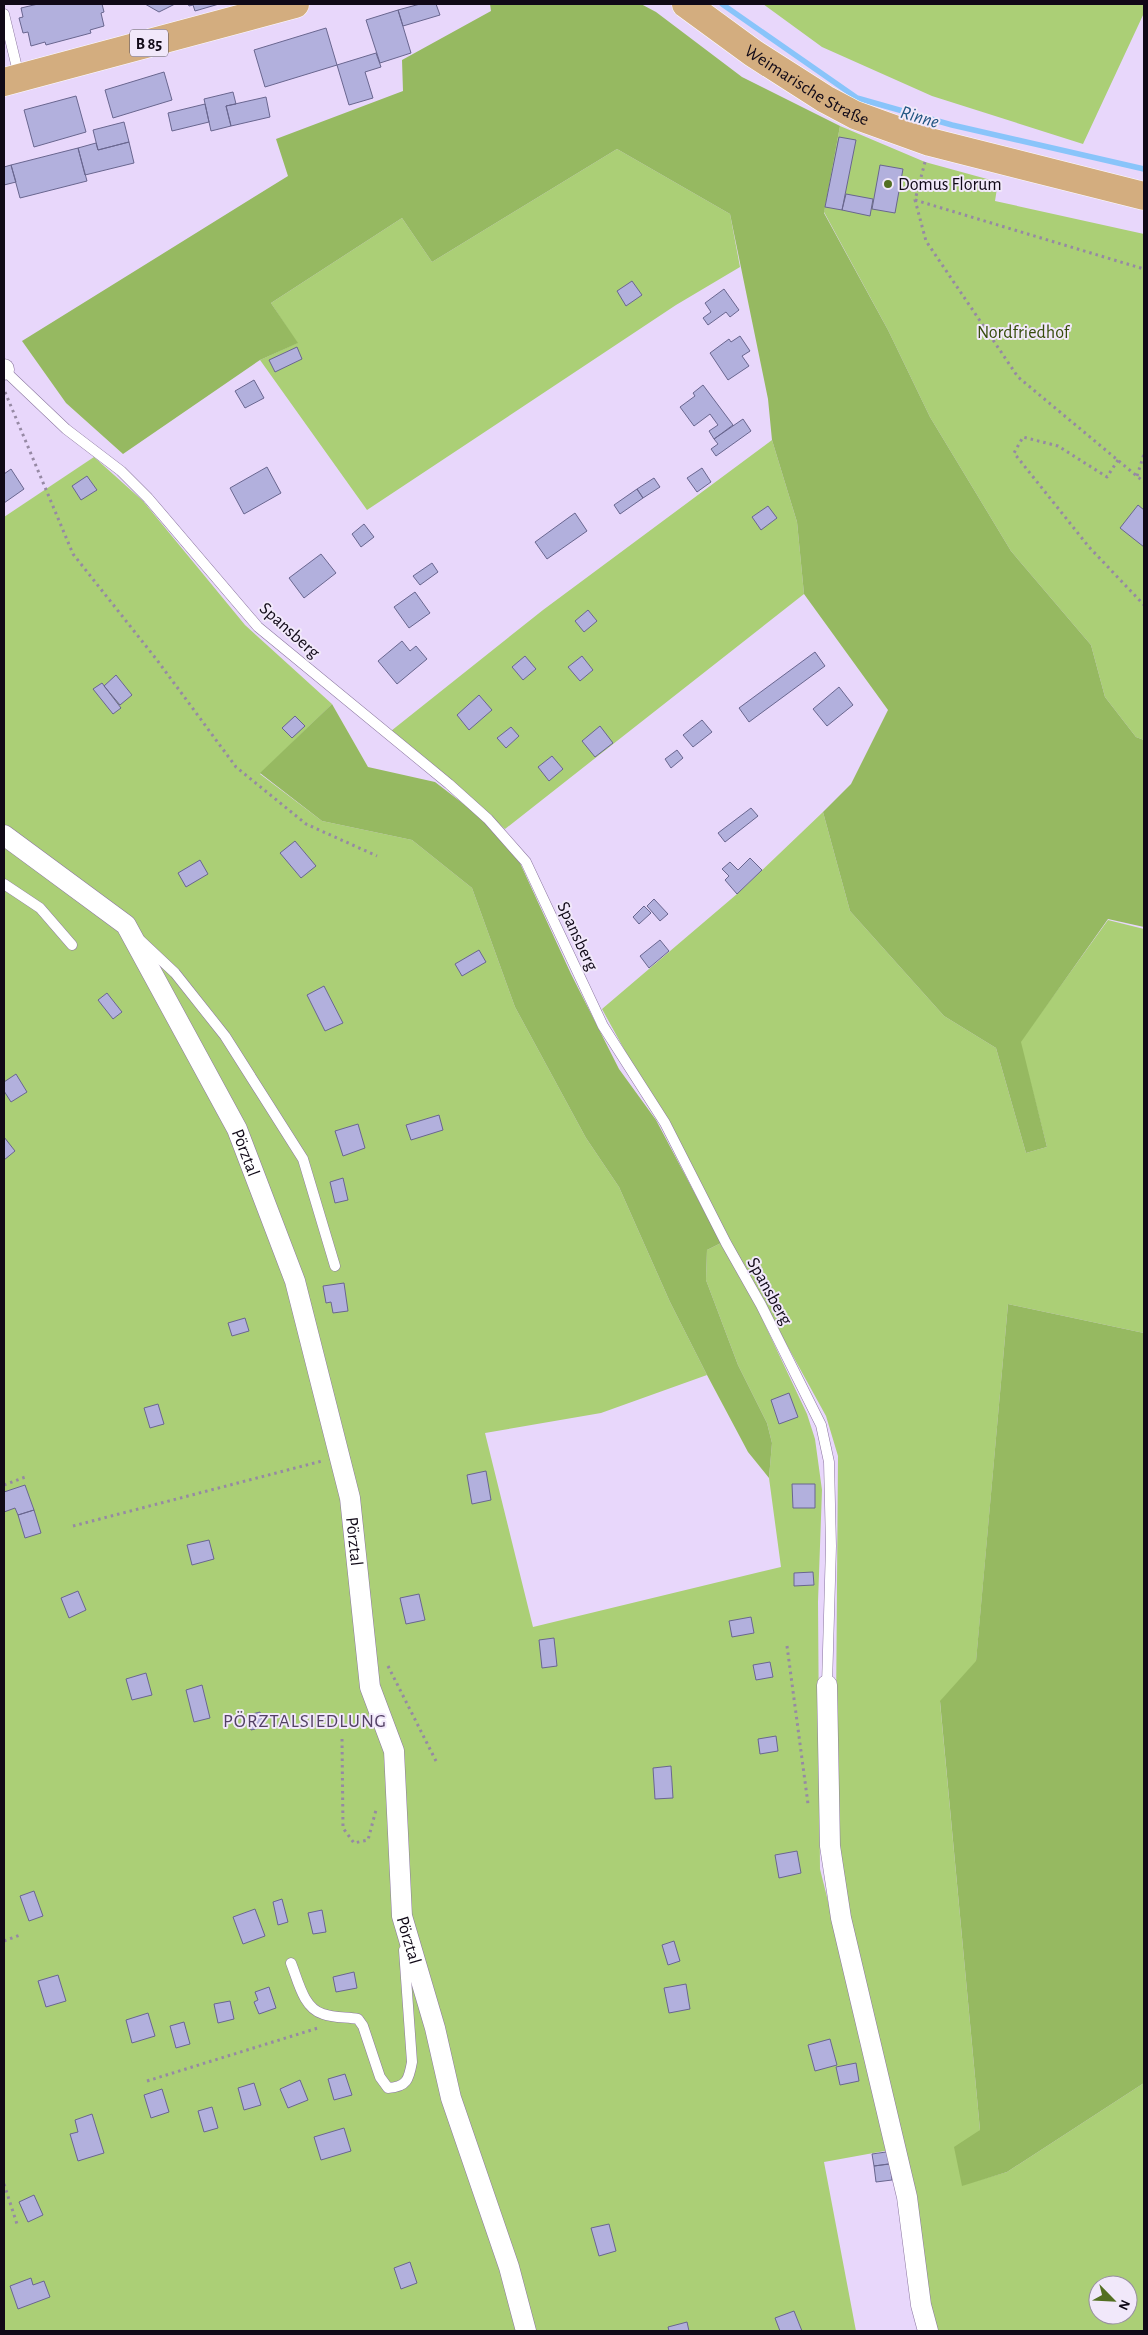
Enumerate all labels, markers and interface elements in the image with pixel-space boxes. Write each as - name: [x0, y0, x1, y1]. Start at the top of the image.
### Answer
- road number: B 85: [130, 29, 168, 56]
- street label: Weimarische Straße: [741, 42, 871, 129]
- water label: Rinne: [898, 103, 941, 132]
- place label: Domus Florum: [898, 176, 1002, 194]
- marker: Domus Florum: [882, 178, 894, 190]
- park label: Nordfriedhof: [977, 324, 1071, 342]
- street label: Spansberg: [256, 599, 323, 662]
- street label: Spansberg: [553, 899, 601, 974]
- street label: Pörztal: [228, 1127, 262, 1179]
- street label: Spansberg: [743, 1255, 795, 1328]
- street label: Pörztal: [342, 1516, 365, 1567]
- district label: PÖRZTALSIEDLUNG: [223, 1711, 387, 1731]
- street label: Pörztal: [393, 1914, 424, 1966]
- north arrow: [1088, 2275, 1138, 2325]
- text: N: [1116, 2298, 1132, 2312]

